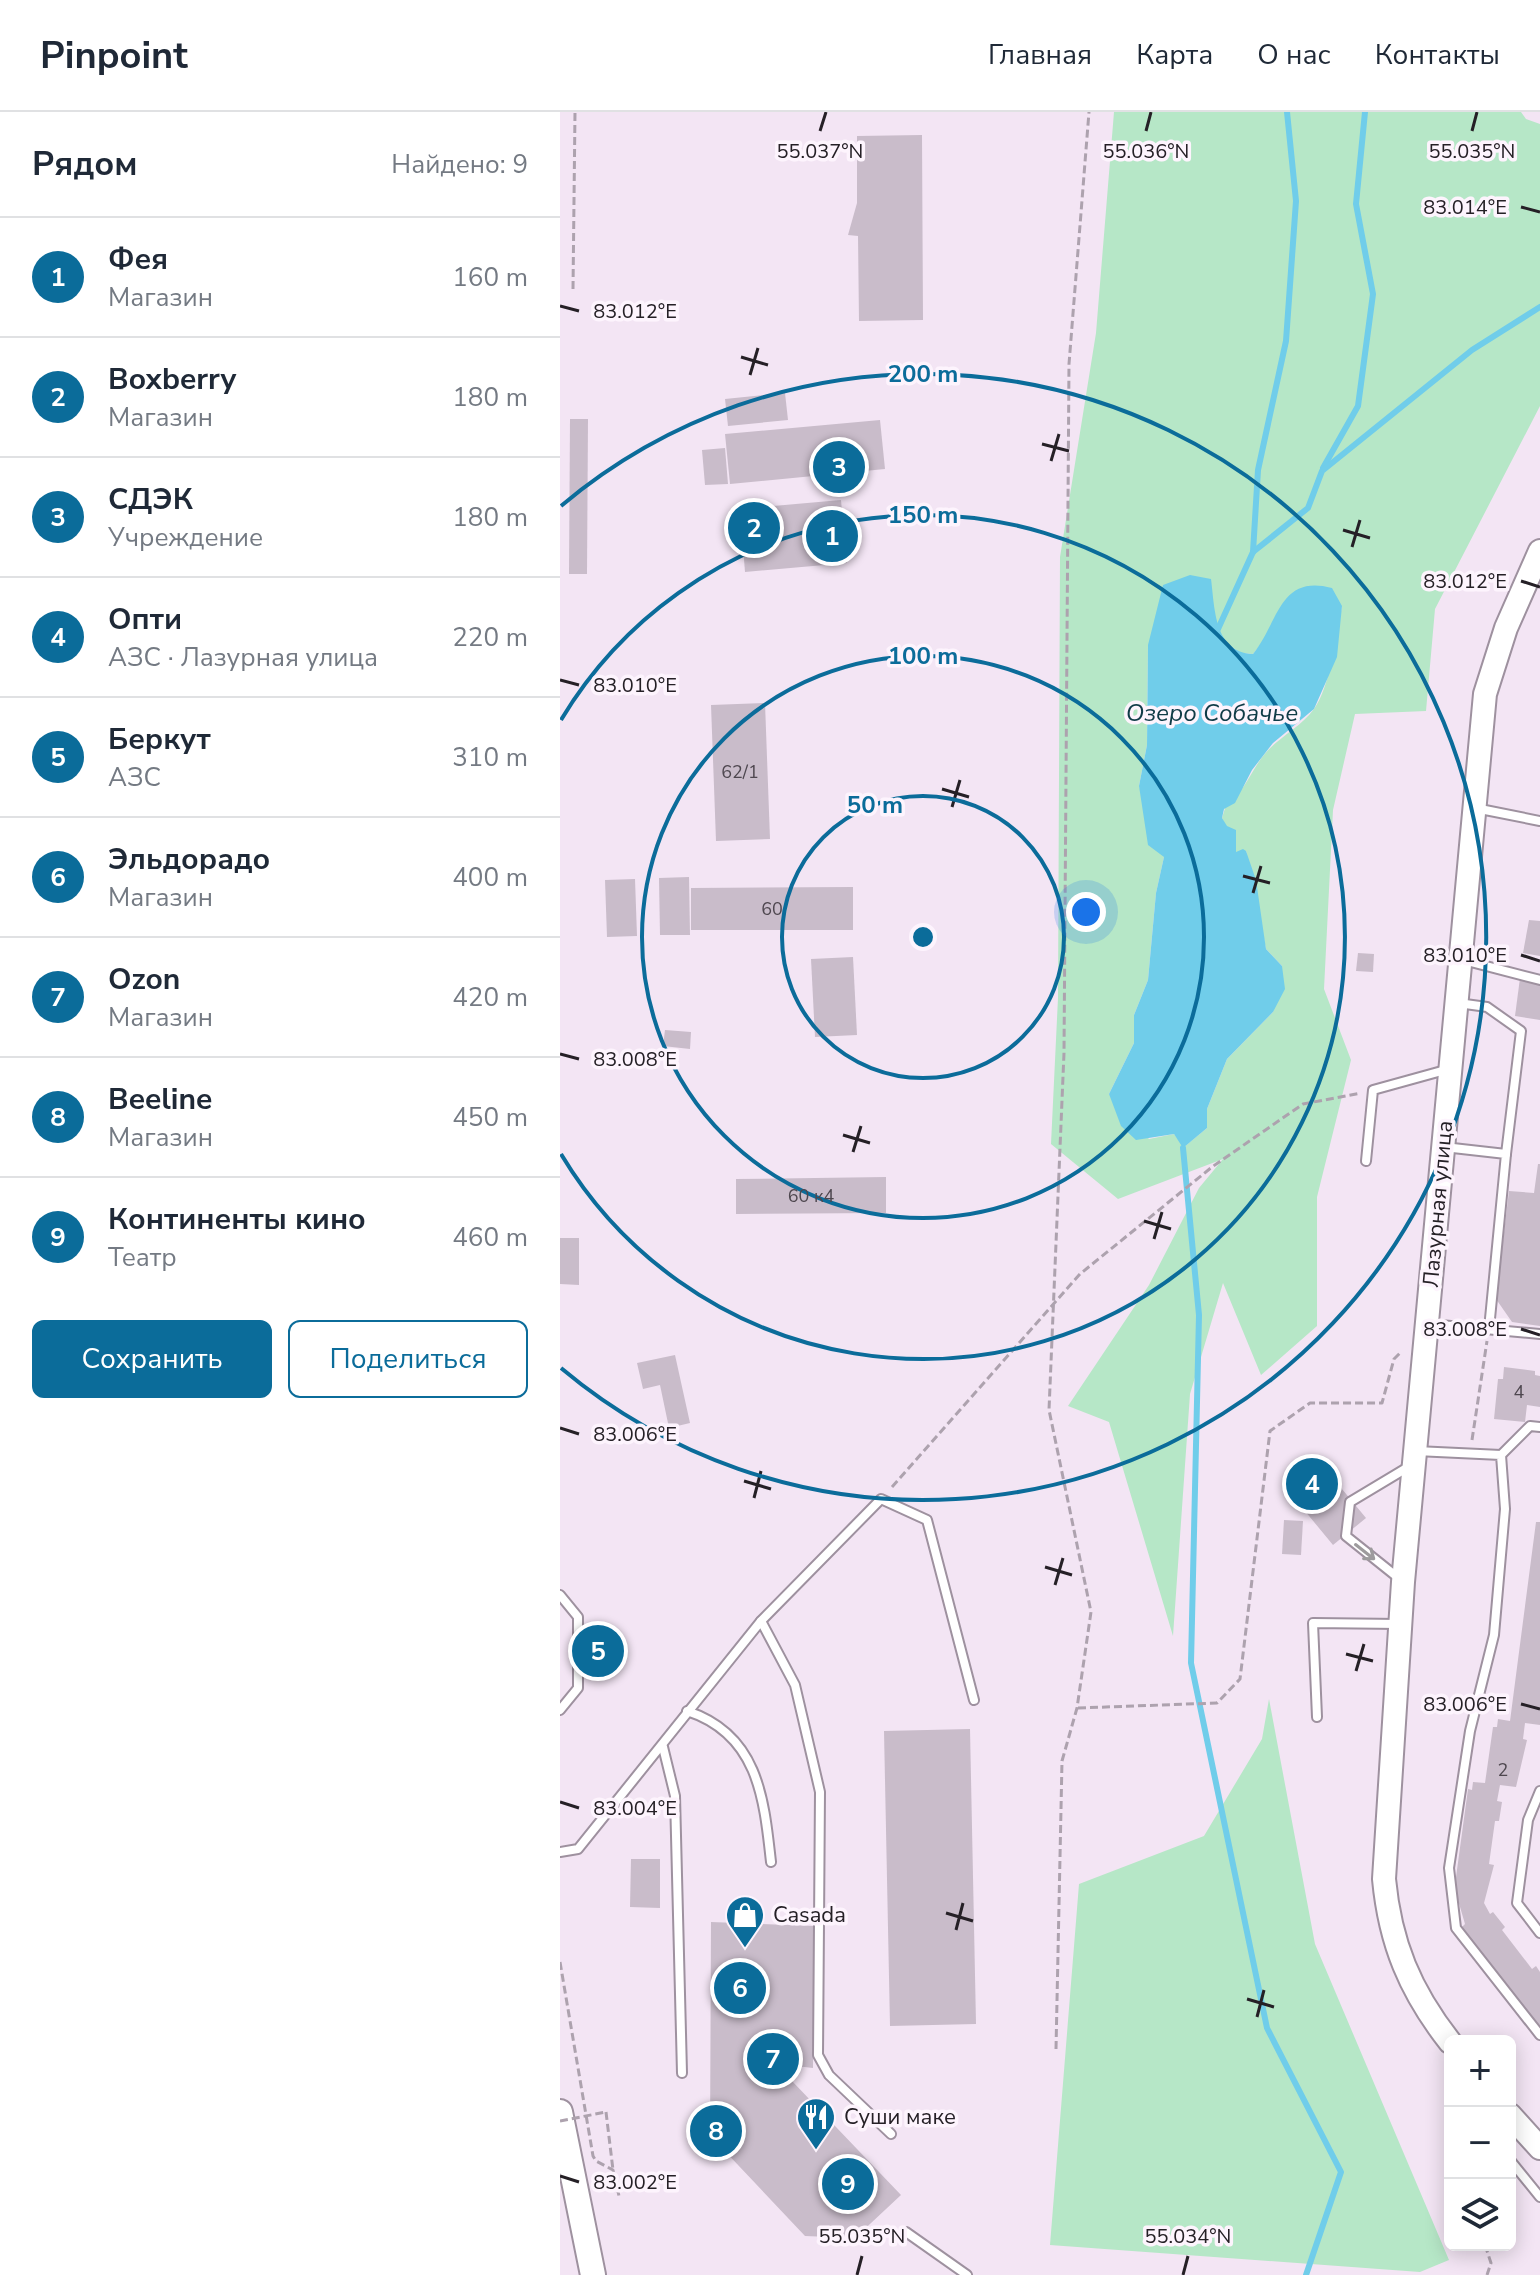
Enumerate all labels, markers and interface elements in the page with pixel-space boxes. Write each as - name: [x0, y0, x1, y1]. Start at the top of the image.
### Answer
- text: Pinpoint: [40, 30, 188, 81]
- text: Главная: [988, 36, 1092, 74]
- text: Карта: [1136, 36, 1213, 74]
- text: О нас: [1257, 36, 1331, 74]
- text: Контакты: [1375, 36, 1500, 74]
- text: 55.037°N: [777, 138, 863, 165]
- text: 55.036°N: [1103, 138, 1189, 165]
- text: 55.035°N: [1429, 138, 1515, 165]
- text: Рядом: [32, 141, 138, 187]
- text: Найдено: 9: [391, 147, 528, 182]
- text: 83.014°E: [1423, 194, 1507, 221]
- text: Фея: [108, 239, 168, 280]
- text: 1: [50, 260, 66, 295]
- text: 160 m: [452, 260, 528, 295]
- text: Магазин: [108, 280, 213, 315]
- text: 83.012°E: [593, 298, 677, 325]
- text: 200 m: [888, 358, 958, 390]
- text: Boxberry: [108, 359, 236, 400]
- text: 2: [50, 380, 66, 415]
- text: 180 m: [452, 380, 528, 415]
- text: Магазин: [108, 400, 213, 435]
- pin: 3: [813, 437, 865, 497]
- text: СДЭК: [108, 479, 193, 520]
- pin: 2: [728, 498, 780, 558]
- text: 150 m: [888, 499, 958, 531]
- text: 3: [50, 500, 66, 535]
- text: 180 m: [452, 500, 528, 535]
- pin: 1: [806, 506, 858, 566]
- text: Учреждение: [108, 520, 263, 555]
- text: 83.012°E: [1423, 568, 1507, 595]
- text: Опти: [108, 599, 182, 640]
- text: 4: [50, 620, 66, 655]
- text: 220 m: [452, 620, 528, 655]
- text: АЗС · Лазурная улица: [108, 640, 378, 675]
- text: 100 m: [888, 640, 958, 672]
- text: 83.010°E: [593, 672, 677, 699]
- water label: Озеро Собачье: [1126, 697, 1298, 729]
- text: Беркут: [108, 719, 211, 760]
- text: 5: [50, 740, 66, 775]
- text: 310 m: [452, 740, 528, 775]
- text: АЗС: [108, 760, 161, 795]
- house number: 62/1: [721, 760, 759, 784]
- text: 50 m: [847, 789, 903, 821]
- text: Эльдорадо: [108, 839, 270, 880]
- text: 6: [50, 860, 66, 895]
- text: 400 m: [452, 860, 528, 895]
- text: Магазин: [108, 880, 213, 915]
- your location: [1066, 892, 1106, 932]
- house number: 60: [761, 897, 783, 921]
- centre of rings: [909, 923, 937, 951]
- text: 83.010°E: [1423, 942, 1507, 969]
- text: Ozon: [108, 959, 180, 1000]
- text: 7: [50, 980, 66, 1015]
- text: 420 m: [452, 980, 528, 1015]
- text: Магазин: [108, 1000, 213, 1035]
- text: 83.008°E: [593, 1046, 677, 1073]
- text: Beeline: [108, 1079, 212, 1120]
- text: 8: [50, 1100, 66, 1135]
- text: 450 m: [452, 1100, 528, 1135]
- street label: Лазурная улица: [1416, 1119, 1460, 1289]
- text: Магазин: [108, 1120, 213, 1155]
- house number: 60 к4: [788, 1184, 834, 1208]
- text: Континенты кино: [108, 1199, 366, 1240]
- text: 9: [50, 1220, 66, 1255]
- text: 460 m: [452, 1220, 528, 1255]
- text: Театр: [108, 1240, 177, 1275]
- text: 83.008°E: [1423, 1316, 1507, 1343]
- button: Сохранить: [32, 1320, 272, 1398]
- button: Поделиться: [288, 1320, 528, 1398]
- house number: 4: [1514, 1380, 1525, 1404]
- text: 83.006°E: [593, 1421, 677, 1448]
- pin: 4: [1286, 1454, 1338, 1514]
- one-way arrow: [1354, 1543, 1375, 1560]
- pin: 5: [572, 1621, 624, 1681]
- text: 83.006°E: [1423, 1691, 1507, 1718]
- house number: 2: [1498, 1758, 1508, 1782]
- text: 83.004°E: [593, 1795, 677, 1822]
- shop icon: Casada: [724, 1894, 766, 1949]
- place label: Casada: [773, 1900, 846, 1930]
- pin: 6: [714, 1958, 766, 2018]
- pin: 7: [747, 2029, 799, 2089]
- map controls: [1444, 2035, 1516, 2251]
- button: +: [1444, 2035, 1516, 2107]
- restaurant icon: Суши маке: [795, 2096, 837, 2151]
- pin: 8: [690, 2101, 742, 2161]
- place label: Суши маке: [844, 2102, 956, 2132]
- button: −: [1444, 2107, 1516, 2179]
- pin: 9: [822, 2154, 874, 2214]
- text: 83.002°E: [593, 2169, 677, 2196]
- button: layers: [1444, 2179, 1516, 2251]
- text: 55.035°N: [819, 2223, 905, 2250]
- text: 55.034°N: [1145, 2223, 1231, 2250]

